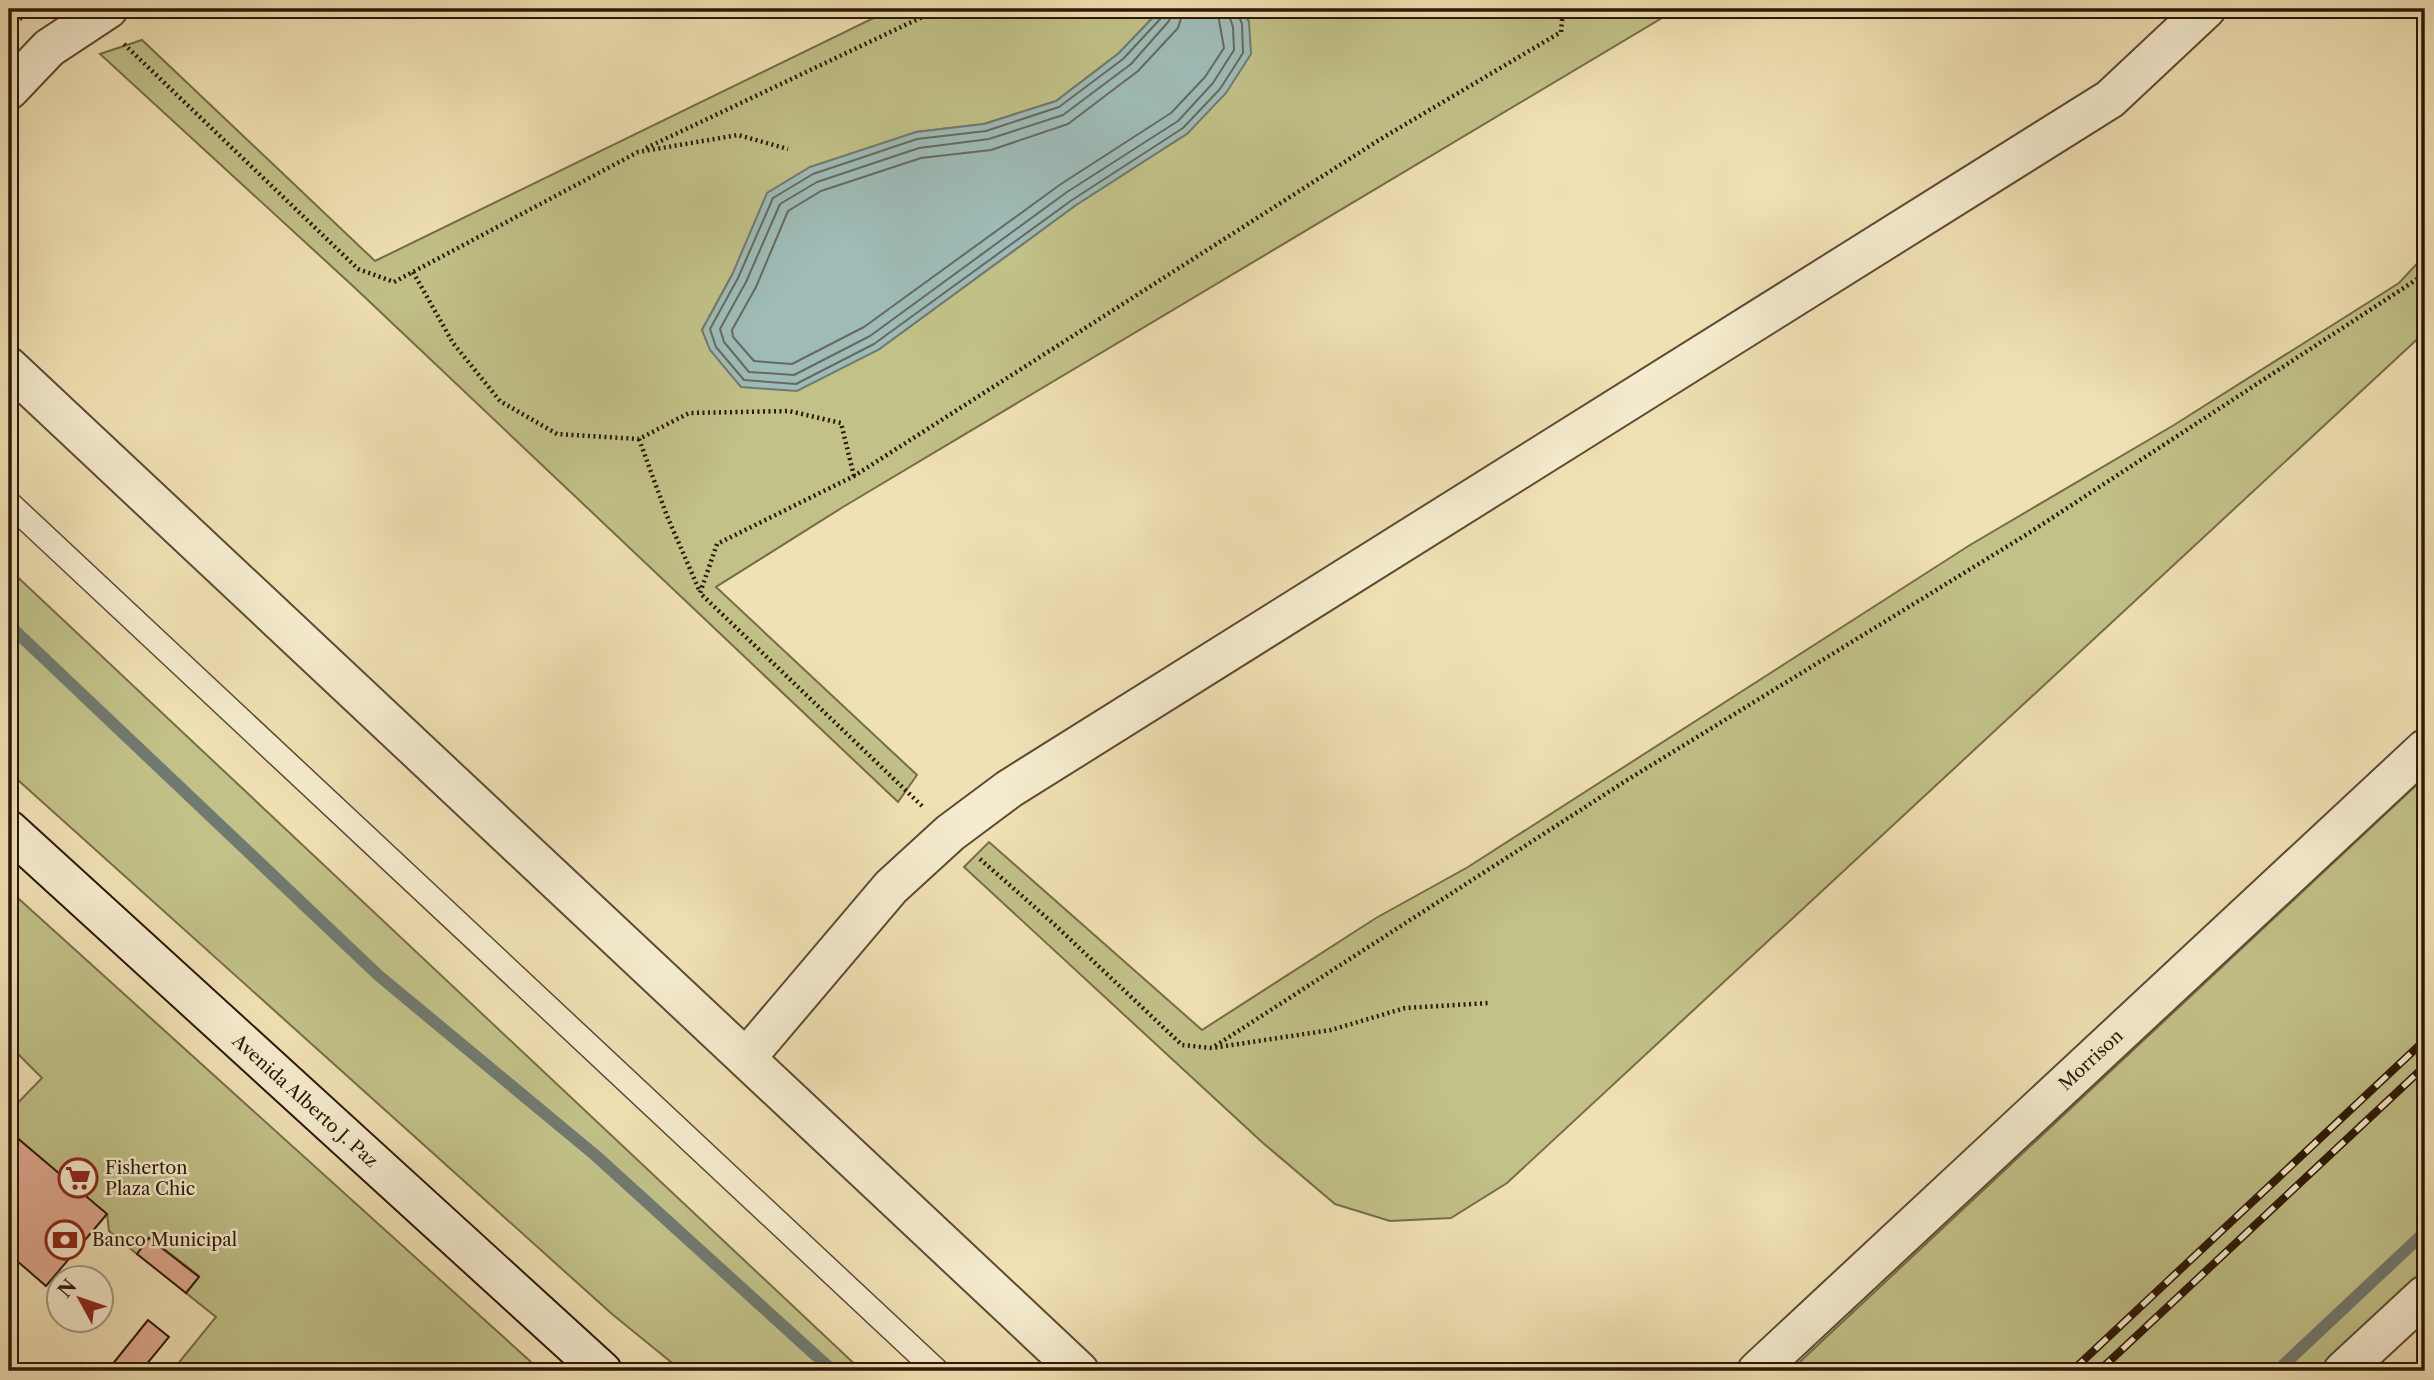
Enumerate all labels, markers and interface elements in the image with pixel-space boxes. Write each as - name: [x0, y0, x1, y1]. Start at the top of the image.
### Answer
- street label: Morrison: [2054, 1025, 2128, 1095]
- street label: Avenida Alberto J. Paz: [227, 1029, 382, 1172]
- supermarket icon: Fisherton Plaza Chic: [57, 1157, 99, 1199]
- place label: Fisherton Plaza Chic: [105, 1157, 195, 1200]
- bank icon: Banco Municipal: [44, 1219, 86, 1261]
- place label: Banco Municipal: [92, 1229, 237, 1251]
- north arrow: [46, 1264, 116, 1334]
- text: N: [53, 1275, 81, 1302]

